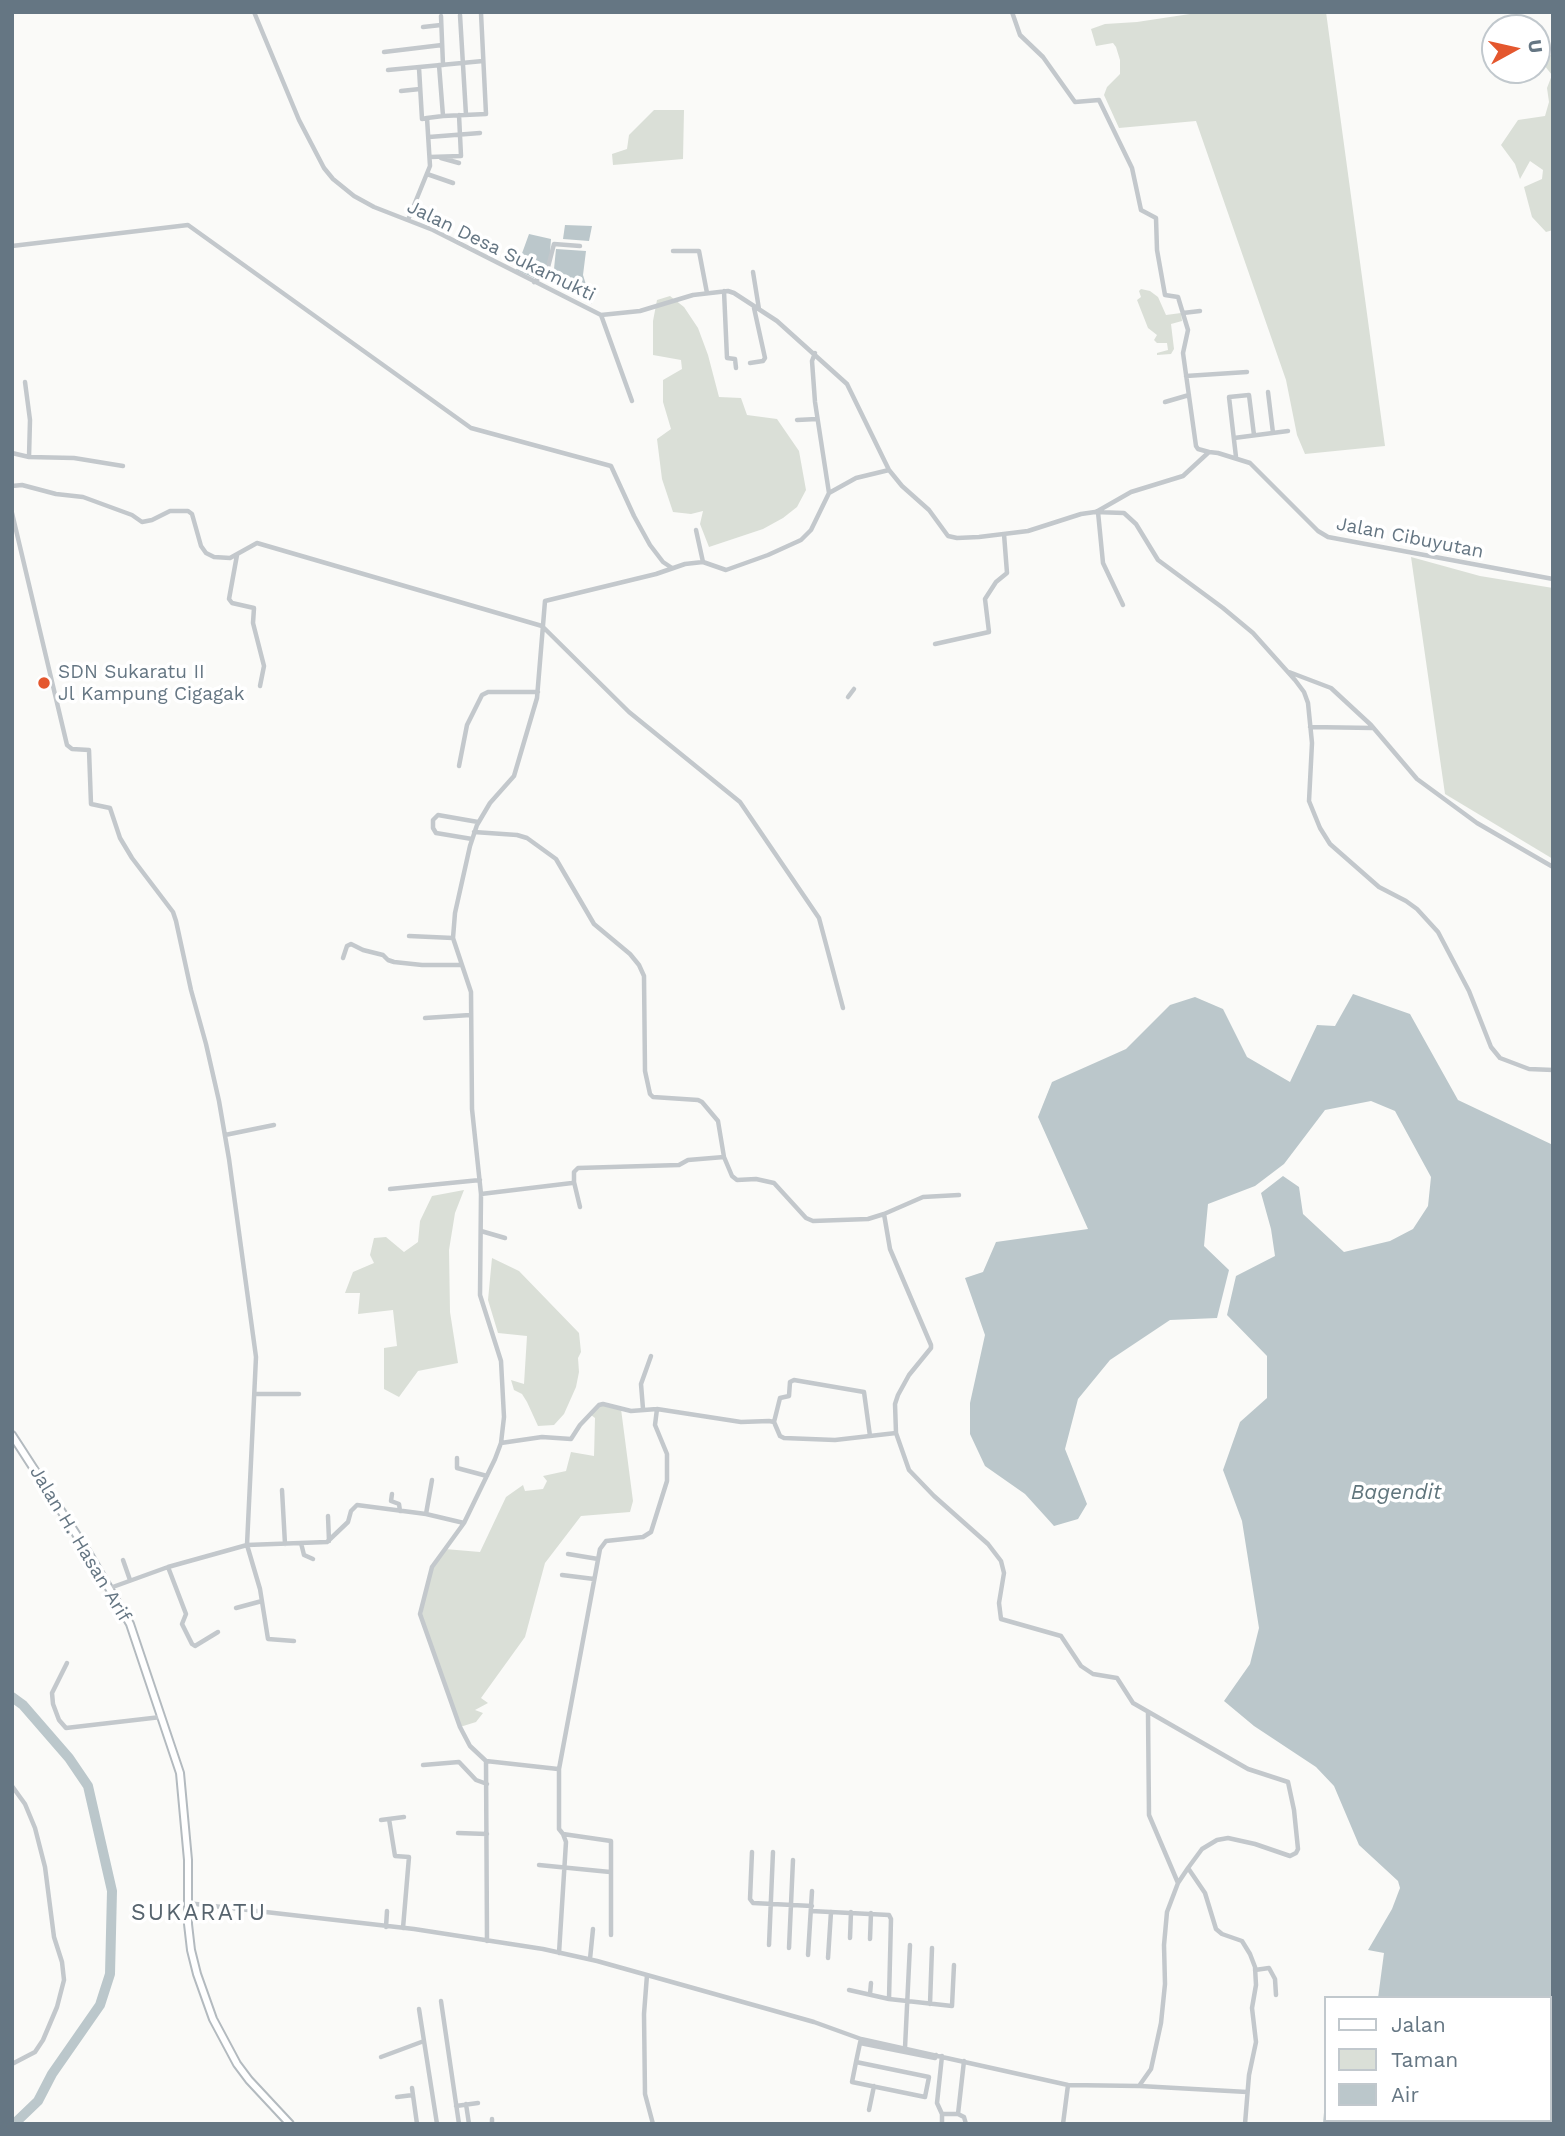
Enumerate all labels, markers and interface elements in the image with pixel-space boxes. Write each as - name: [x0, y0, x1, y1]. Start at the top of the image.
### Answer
- north arrow: [1481, 14, 1551, 84]
- text: U: [1523, 38, 1548, 55]
- street label: Jalan Desa Sukamukti: [403, 195, 599, 307]
- street label: Jalan Cibuyutan: [1334, 513, 1486, 563]
- place label: SDN Sukaratu II Jl Kampung Cigagak: [58, 661, 245, 705]
- marker: SDN Sukaratu II Jl Kampung Cigagak: [36, 675, 52, 691]
- street label: Jalan H. Hasan Arif: [24, 1462, 136, 1626]
- water label: Bagendit: [1351, 1480, 1441, 1506]
- district label: SUKARATU: [132, 1899, 266, 1927]
- legend: [1324, 1996, 1551, 2122]
- text: Jalan: [1391, 2012, 1446, 2037]
- text: Taman: [1391, 2047, 1458, 2072]
- text: Air: [1391, 2082, 1419, 2107]

